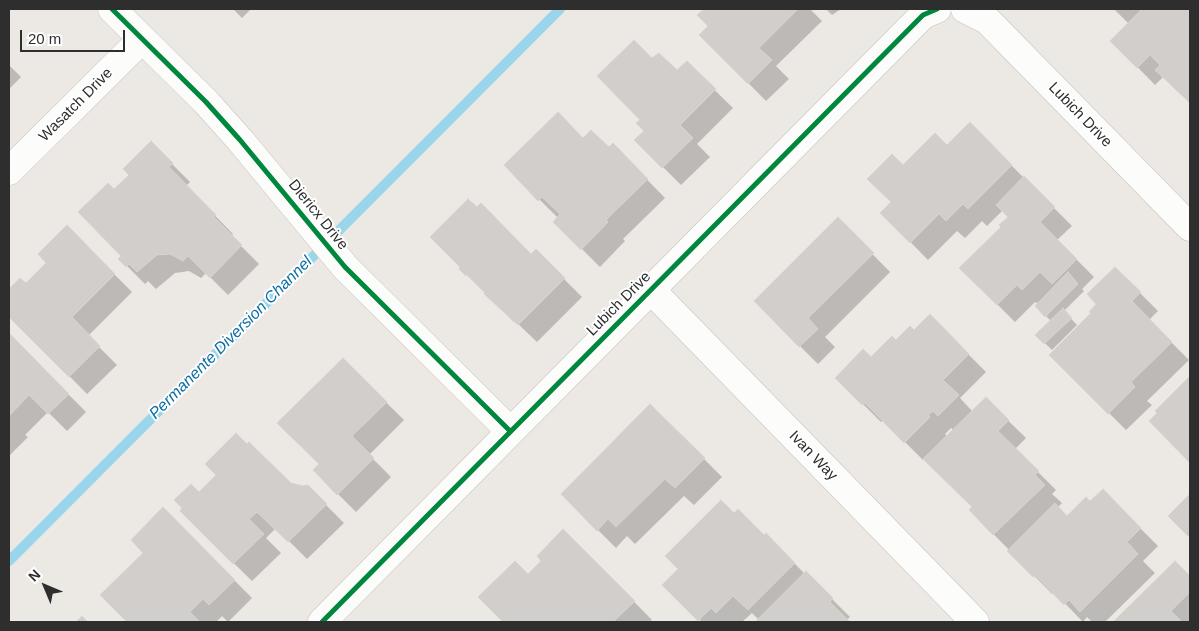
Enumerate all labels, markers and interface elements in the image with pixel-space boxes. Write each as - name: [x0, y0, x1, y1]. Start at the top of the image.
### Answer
- scale bar: [22, 20, 128, 52]
- text: 20 m: [28, 30, 61, 47]
- street label: Wasatch Drive: [35, 64, 117, 146]
- street label: Lubich Drive: [1045, 79, 1115, 151]
- street label: Diericx Drive: [284, 176, 352, 254]
- water label: Permanente Diversion Channel: [146, 253, 316, 423]
- street label: Lubich Drive: [583, 268, 655, 340]
- street label: Ivan Way: [785, 427, 841, 485]
- north arrow: [20, 561, 70, 611]
- text: N: [25, 566, 44, 585]

